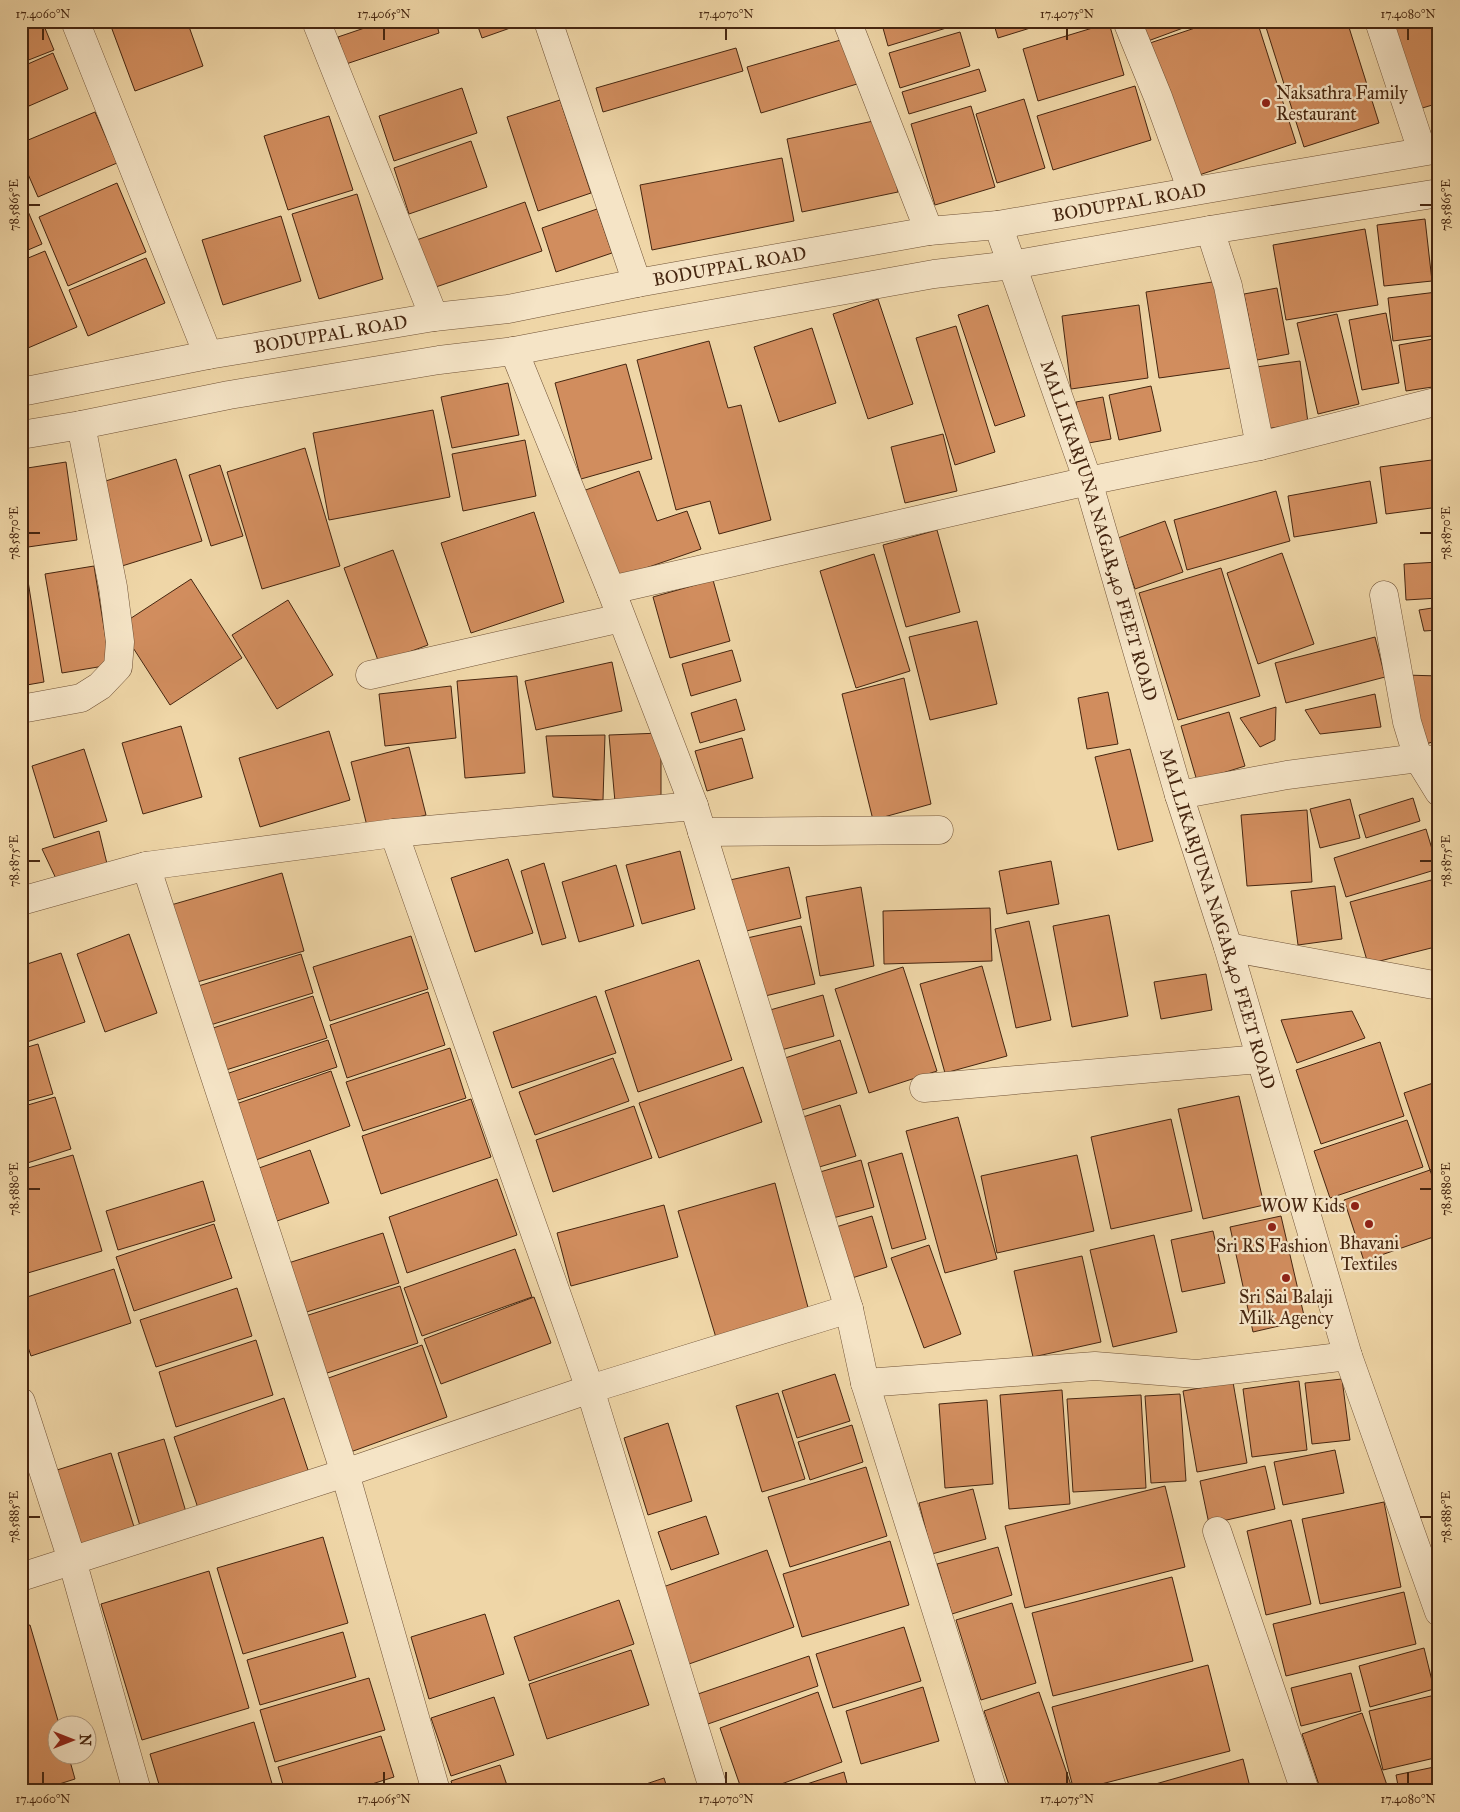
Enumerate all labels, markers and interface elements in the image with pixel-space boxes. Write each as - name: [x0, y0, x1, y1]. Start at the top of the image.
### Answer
- text: 17.4060°N: [16, 7, 70, 21]
- text: 17.4065°N: [357, 7, 411, 21]
- text: 17.4070°N: [698, 7, 754, 21]
- text: 17.4075°N: [1040, 7, 1094, 21]
- text: 17.4080°N: [1380, 7, 1436, 21]
- place label: Naksathra Family Restaurant: [1276, 82, 1408, 125]
- marker: Naksathra Family Restaurant: [1260, 97, 1272, 109]
- street label: BODUPPAL ROAD: [1051, 178, 1208, 226]
- text: 78.5865°E: [7, 179, 21, 231]
- text: 78.5865°E: [1439, 179, 1453, 231]
- street label: BODUPPAL ROAD: [651, 242, 808, 291]
- street label: BODUPPAL ROAD: [252, 311, 409, 358]
- street label: MALLIKARJUNA NAGAR,40 FEET ROAD: [1035, 357, 1162, 703]
- text: 78.5870°E: [7, 506, 21, 560]
- text: 78.5870°E: [1439, 506, 1453, 560]
- street label: MALLIKARJUNA NAGAR,40 FEET ROAD: [1155, 746, 1280, 1092]
- text: 78.5875°E: [7, 835, 21, 887]
- text: 78.5875°E: [1439, 835, 1453, 887]
- text: 78.5880°E: [7, 1162, 21, 1216]
- text: 78.5880°E: [1439, 1162, 1453, 1216]
- place label: WOW Kids: [1260, 1195, 1345, 1217]
- marker: WOW Kids: [1349, 1200, 1361, 1212]
- marker: Bhavani Textiles: [1363, 1218, 1375, 1230]
- marker: Sri RS Fashion: [1266, 1221, 1278, 1233]
- place label: Bhavani Textiles: [1339, 1232, 1399, 1275]
- place label: Sri RS Fashion: [1216, 1235, 1328, 1257]
- marker: Sri Sai Balaji Milk Agency: [1280, 1272, 1292, 1284]
- place label: Sri Sai Balaji Milk Agency: [1239, 1286, 1334, 1330]
- text: 78.5885°E: [7, 1491, 21, 1543]
- text: 78.5885°E: [1439, 1491, 1453, 1543]
- north arrow: [48, 1714, 98, 1764]
- text: N: [76, 1734, 93, 1746]
- text: 17.4060°N: [16, 1792, 70, 1806]
- text: 17.4065°N: [357, 1792, 411, 1806]
- text: 17.4070°N: [698, 1792, 754, 1806]
- text: 17.4075°N: [1040, 1792, 1094, 1806]
- text: 17.4080°N: [1380, 1792, 1436, 1806]

